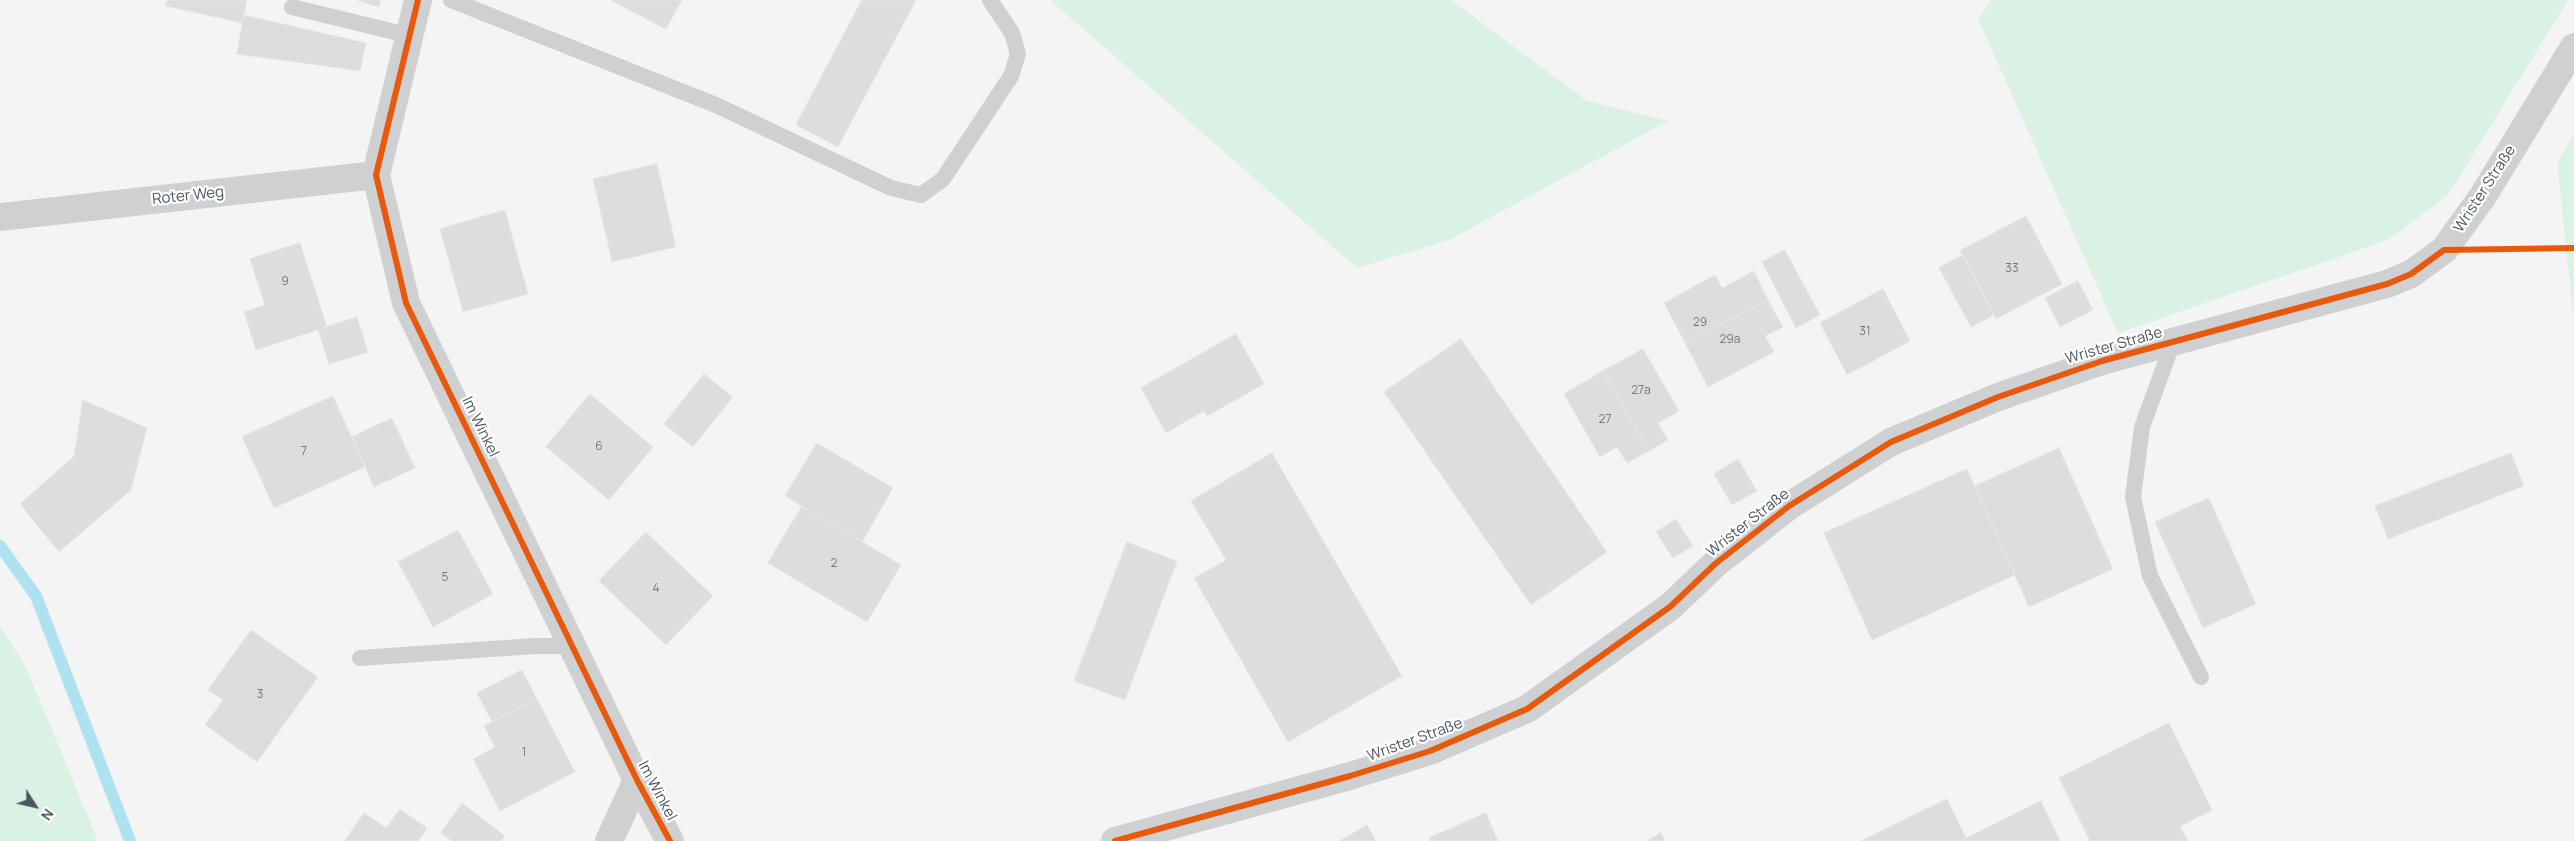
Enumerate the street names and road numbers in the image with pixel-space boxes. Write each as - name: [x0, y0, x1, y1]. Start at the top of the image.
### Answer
- street label: Wrister Straße: [2450, 142, 2520, 236]
- street label: Roter Weg: [151, 183, 225, 209]
- street label: Wrister Straße: [2063, 324, 2165, 368]
- street label: Im Winkel: [458, 394, 502, 460]
- street label: Wrister Straße: [1703, 485, 1793, 561]
- street label: Wrister Straße: [1365, 714, 1465, 766]
- street label: Im Winkel: [634, 758, 680, 824]

